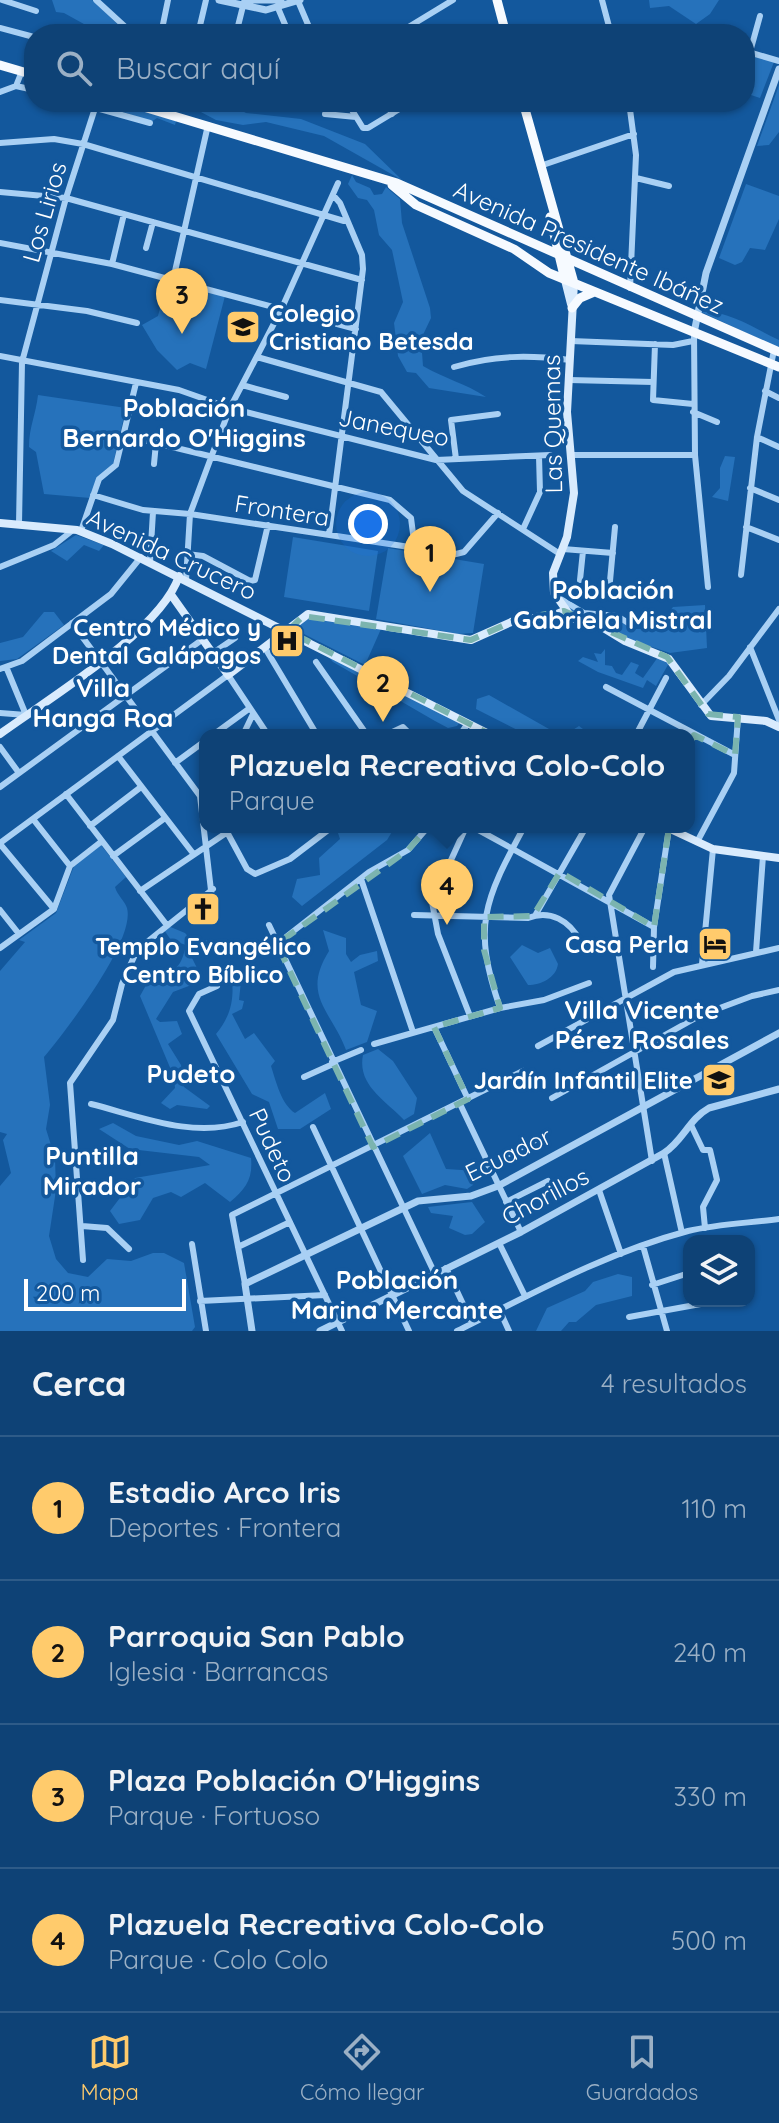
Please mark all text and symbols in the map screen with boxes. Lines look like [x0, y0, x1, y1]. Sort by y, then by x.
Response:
search box [24, 24, 755, 112]
icon: search [52, 46, 96, 90]
text: Buscar aquí [116, 49, 280, 87]
street label: Los Lirios [15, 158, 73, 266]
street label: Avenida Presidente Ibáñez [449, 174, 729, 320]
pin: 3 [156, 268, 208, 334]
place label: Colegio Cristiano Betesda [269, 298, 474, 356]
school or university icon: Colegio Cristiano Betesda [224, 308, 262, 346]
street label: Las Quemas [536, 354, 568, 494]
district label: Población Bernardo O'Higgins [62, 391, 306, 454]
street label: Janequeo [336, 402, 452, 452]
street label: Frontera [232, 488, 332, 532]
street label: Avenida Crucero [83, 502, 261, 606]
your location [348, 504, 388, 544]
pin: 1 [404, 526, 456, 592]
district label: Población Gabriela Mistral [513, 573, 713, 636]
place label: Centro Médico y Dental Galápagos [52, 612, 261, 670]
hospital icon: Centro Médico y Dental Galápagos [268, 622, 306, 660]
pin: 2 [357, 656, 409, 722]
district label: Villa Hanga Roa [33, 671, 173, 734]
popup [199, 729, 695, 833]
text: Plazuela Recreativa Colo-Colo [229, 746, 665, 784]
text: Parque [229, 784, 315, 817]
pin: 4 [421, 859, 473, 925]
church icon: Templo Evangélico Centro Bíblico [184, 890, 222, 928]
hotel icon: Casa Perla [696, 925, 734, 963]
place label: Casa Perla [565, 929, 689, 959]
place label: Templo Evangélico Centro Bíblico [95, 931, 311, 989]
district label: Villa Vicente Pérez Rosales [555, 993, 729, 1056]
district label: Pudeto [146, 1057, 236, 1090]
school or university icon: Jardín Infantil Elite [700, 1061, 738, 1099]
place label: Jardín Infantil Elite [474, 1065, 693, 1095]
street label: Pudeto [243, 1103, 303, 1187]
street label: Ecuador [460, 1120, 556, 1188]
district label: Puntilla Mirador [43, 1139, 141, 1202]
street label: Chorillos [496, 1161, 594, 1231]
map controls [683, 1235, 755, 1307]
button: layers [683, 1235, 755, 1307]
district label: Población Marina Mercante [291, 1263, 503, 1326]
scale bar [24, 1275, 186, 1311]
text: 200 m [36, 1279, 100, 1307]
text: Cerca [32, 1362, 126, 1405]
text: 4 resultados [601, 1367, 747, 1400]
text: Estadio Arco Iris [108, 1473, 341, 1511]
text: 1 [53, 1492, 63, 1525]
text: 110 m [681, 1492, 747, 1525]
text: Deportes · Frontera [108, 1511, 341, 1544]
text: Parroquia San Pablo [108, 1617, 405, 1655]
text: 2 [51, 1636, 65, 1669]
text: 240 m [673, 1636, 747, 1669]
text: Iglesia · Barrancas [108, 1655, 329, 1688]
text: Plaza Población O'Higgins [108, 1761, 480, 1799]
text: 3 [51, 1780, 65, 1813]
text: 330 m [673, 1780, 747, 1813]
text: Parque · Fortuoso [108, 1799, 320, 1832]
text: Plazuela Recreativa Colo-Colo [108, 1905, 544, 1943]
text: 4 [50, 1924, 66, 1957]
text: 500 m [671, 1924, 747, 1957]
text: Parque · Colo Colo [108, 1943, 328, 1976]
tab: Mapa [81, 2030, 139, 2106]
tab: Cómo llegar [300, 2030, 425, 2106]
tab: Guardados [586, 2030, 698, 2106]

